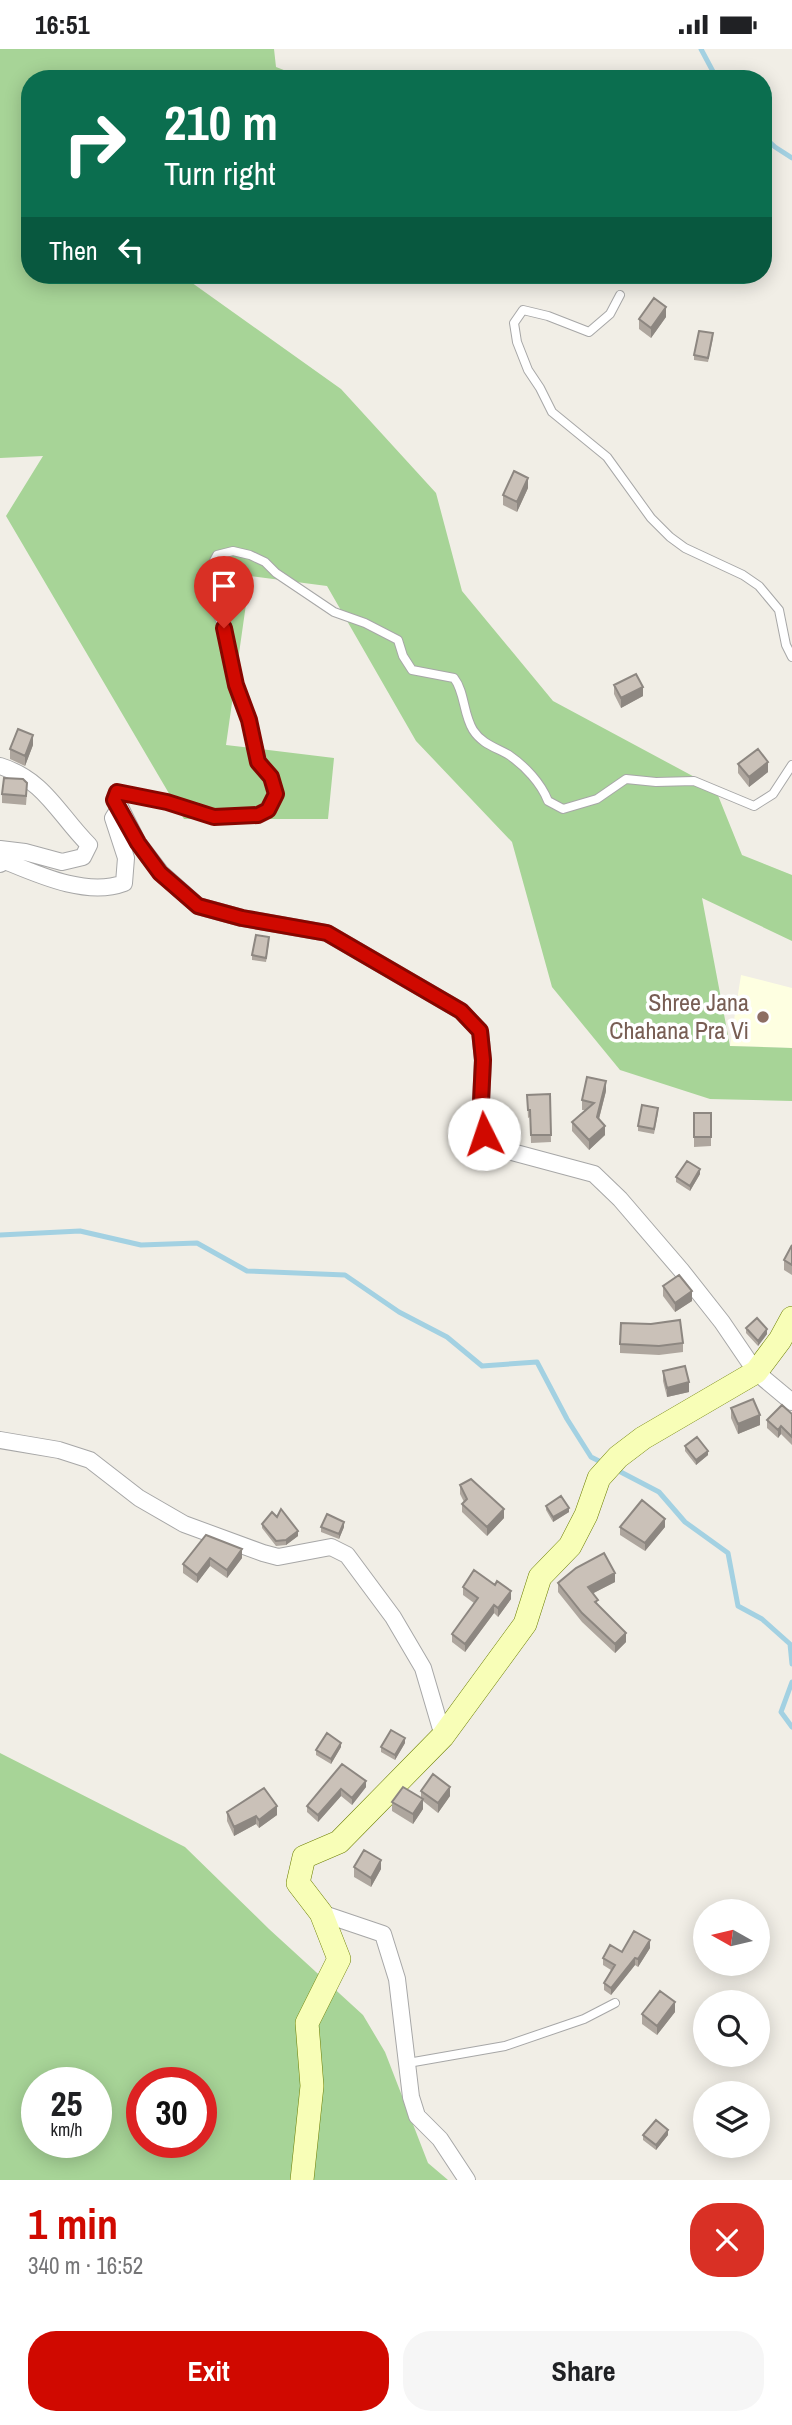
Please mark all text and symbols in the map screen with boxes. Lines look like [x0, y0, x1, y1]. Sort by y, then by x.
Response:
text: 16:51 [35, 7, 90, 42]
text: 210 m [164, 89, 278, 155]
icon: right [49, 98, 140, 189]
text: Turn right [164, 152, 276, 195]
icon: left [112, 231, 150, 269]
text: Then [49, 233, 98, 268]
pin [194, 556, 254, 628]
icon: arrive [205, 567, 243, 605]
place label: Shree Jana Chahana Pra Vi [609, 986, 749, 1046]
marker: Shree Jana Chahana Pra Vi [755, 1009, 771, 1025]
position arrow [447, 1097, 521, 1171]
north arrow [693, 1899, 770, 1976]
map controls [693, 1899, 770, 2158]
button: search [693, 1990, 770, 2067]
speed limit sign: 30 [126, 2067, 217, 2158]
text: 25 [51, 2080, 82, 2127]
button: layers [693, 2081, 770, 2158]
text: km/h [51, 2117, 83, 2142]
text: 1 min [28, 2196, 118, 2252]
button: close [690, 2203, 764, 2277]
text: 340 m · 16:52 [28, 2250, 143, 2281]
button: Exit [28, 2331, 389, 2411]
button: Share [403, 2331, 764, 2411]

